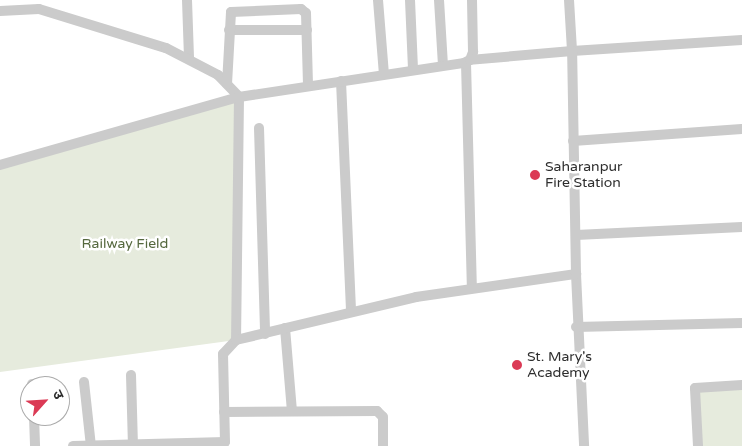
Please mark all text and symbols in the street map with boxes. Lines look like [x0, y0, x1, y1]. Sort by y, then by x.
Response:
place label: Saharanpur Fire Station [545, 159, 622, 192]
marker: Saharanpur Fire Station [529, 169, 541, 181]
park label: Railway Field [82, 236, 168, 252]
place label: St. Mary's Academy [527, 349, 592, 382]
marker: St. Mary's Academy [511, 359, 523, 371]
north arrow [20, 376, 70, 426]
text: उ [49, 387, 67, 402]

